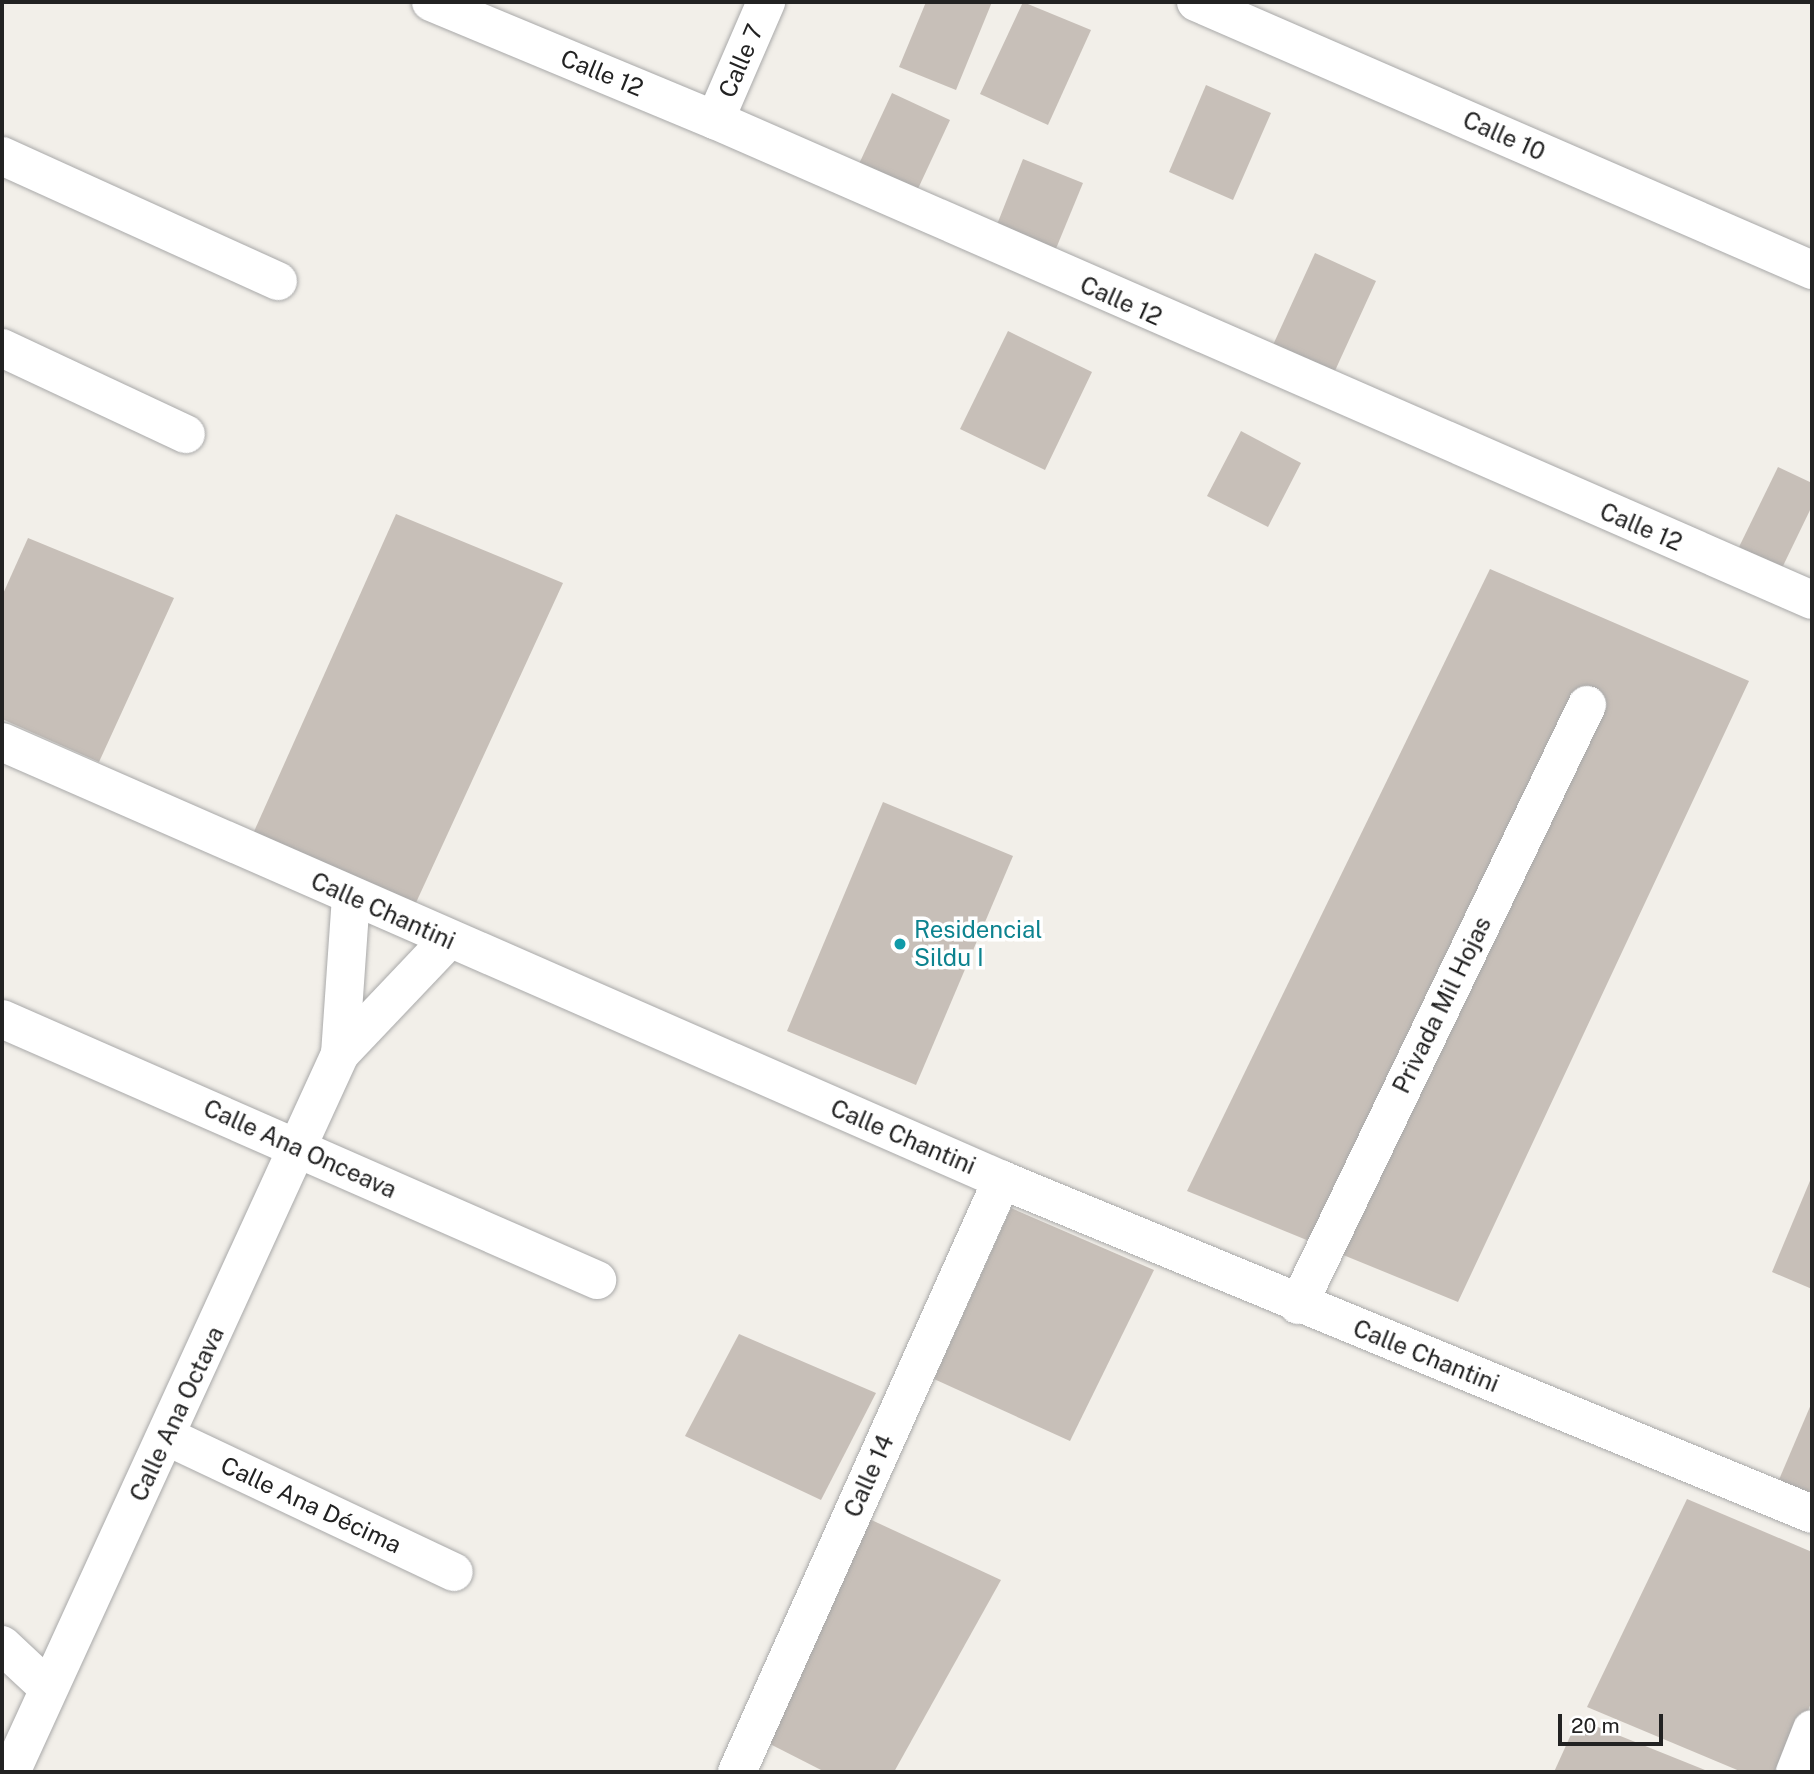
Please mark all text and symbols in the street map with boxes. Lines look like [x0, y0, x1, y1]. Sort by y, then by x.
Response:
street label: Calle 7 [713, 20, 769, 102]
street label: Calle 12 [556, 43, 648, 103]
street label: Calle 10 [1458, 105, 1550, 167]
street label: Calle 12 [1076, 270, 1166, 332]
street label: Calle 12 [1595, 497, 1687, 557]
street label: Calle Chantini [306, 866, 460, 956]
street label: Privada Mil Hojas [1387, 912, 1497, 1098]
place label: Residencial Sildu I [914, 916, 1043, 972]
marker: Residencial Sildu I [892, 936, 908, 952]
street label: Calle Ana Onceava [199, 1093, 401, 1205]
street label: Calle Chantini [826, 1094, 980, 1180]
street label: Calle Chantini [1349, 1314, 1503, 1398]
street label: Calle Ana Octava [124, 1322, 230, 1506]
street label: Calle 14 [838, 1430, 900, 1522]
street label: Calle Ana Décima [216, 1451, 406, 1559]
scale bar [1562, 1700, 1667, 1744]
text: 20 m [1571, 1713, 1620, 1738]

